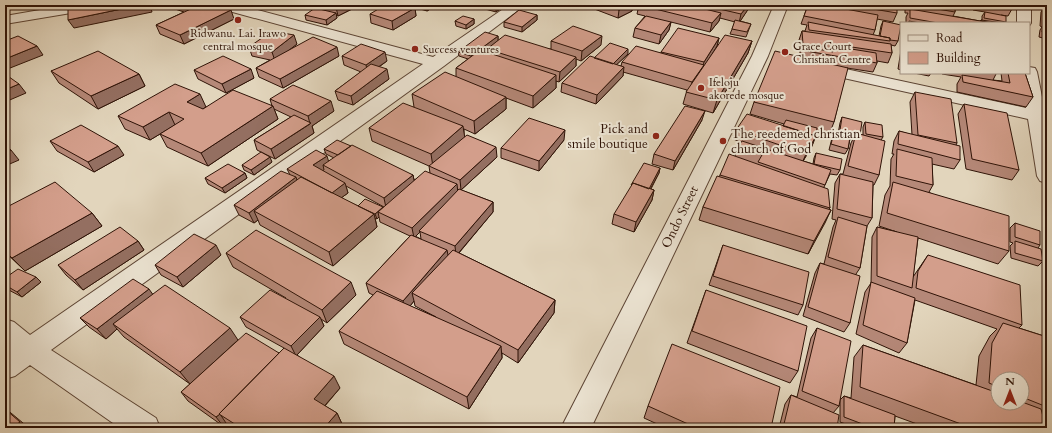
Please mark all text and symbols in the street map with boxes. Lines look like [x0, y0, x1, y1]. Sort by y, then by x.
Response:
marker: Ridwanu. Lai. Irawo central mosque [233, 15, 243, 25]
legend [900, 22, 1030, 74]
place label: Ridwanu. Lai. Irawo central mosque [190, 26, 286, 54]
text: Road [936, 30, 963, 46]
place label: Grace Court Christian Centre [793, 39, 871, 67]
place label: Success ventures [423, 42, 499, 57]
marker: Success ventures [410, 44, 420, 54]
marker: Grace Court Christian Centre [780, 47, 790, 57]
text: Building [936, 50, 981, 66]
place label: Ifeloju akorede mosque [709, 75, 784, 103]
marker: Ifeloju akorede mosque [696, 83, 706, 93]
place label: Pick and smile boutique [567, 120, 648, 153]
place label: The reedemed christian church of God [731, 125, 861, 158]
marker: Pick and smile boutique [651, 131, 661, 141]
marker: The reedemed christian church of God [718, 136, 728, 146]
street label: Ondo Street [657, 183, 703, 251]
north arrow [990, 371, 1030, 411]
text: N [1005, 374, 1015, 389]

